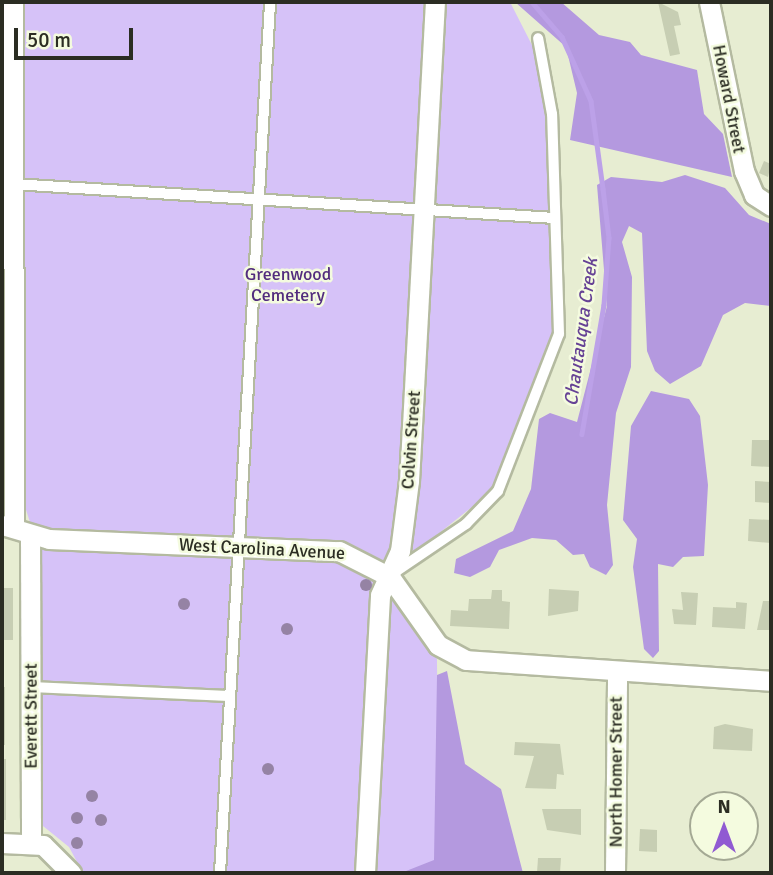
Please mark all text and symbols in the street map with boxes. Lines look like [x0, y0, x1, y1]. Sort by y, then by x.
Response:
scale bar [18, 14, 136, 58]
text: 50 m [27, 27, 71, 53]
street label: Howard Street [708, 43, 750, 155]
water label: Chautauqua Creek [560, 256, 604, 408]
park label: Greenwood Cemetery [245, 264, 331, 306]
street label: Colvin Street [397, 390, 425, 490]
street label: West Carolina Avenue [178, 534, 346, 564]
street label: Everett Street [20, 663, 42, 769]
street label: North Homer Street [605, 697, 627, 847]
north arrow [689, 791, 759, 861]
text: N [717, 795, 731, 819]

